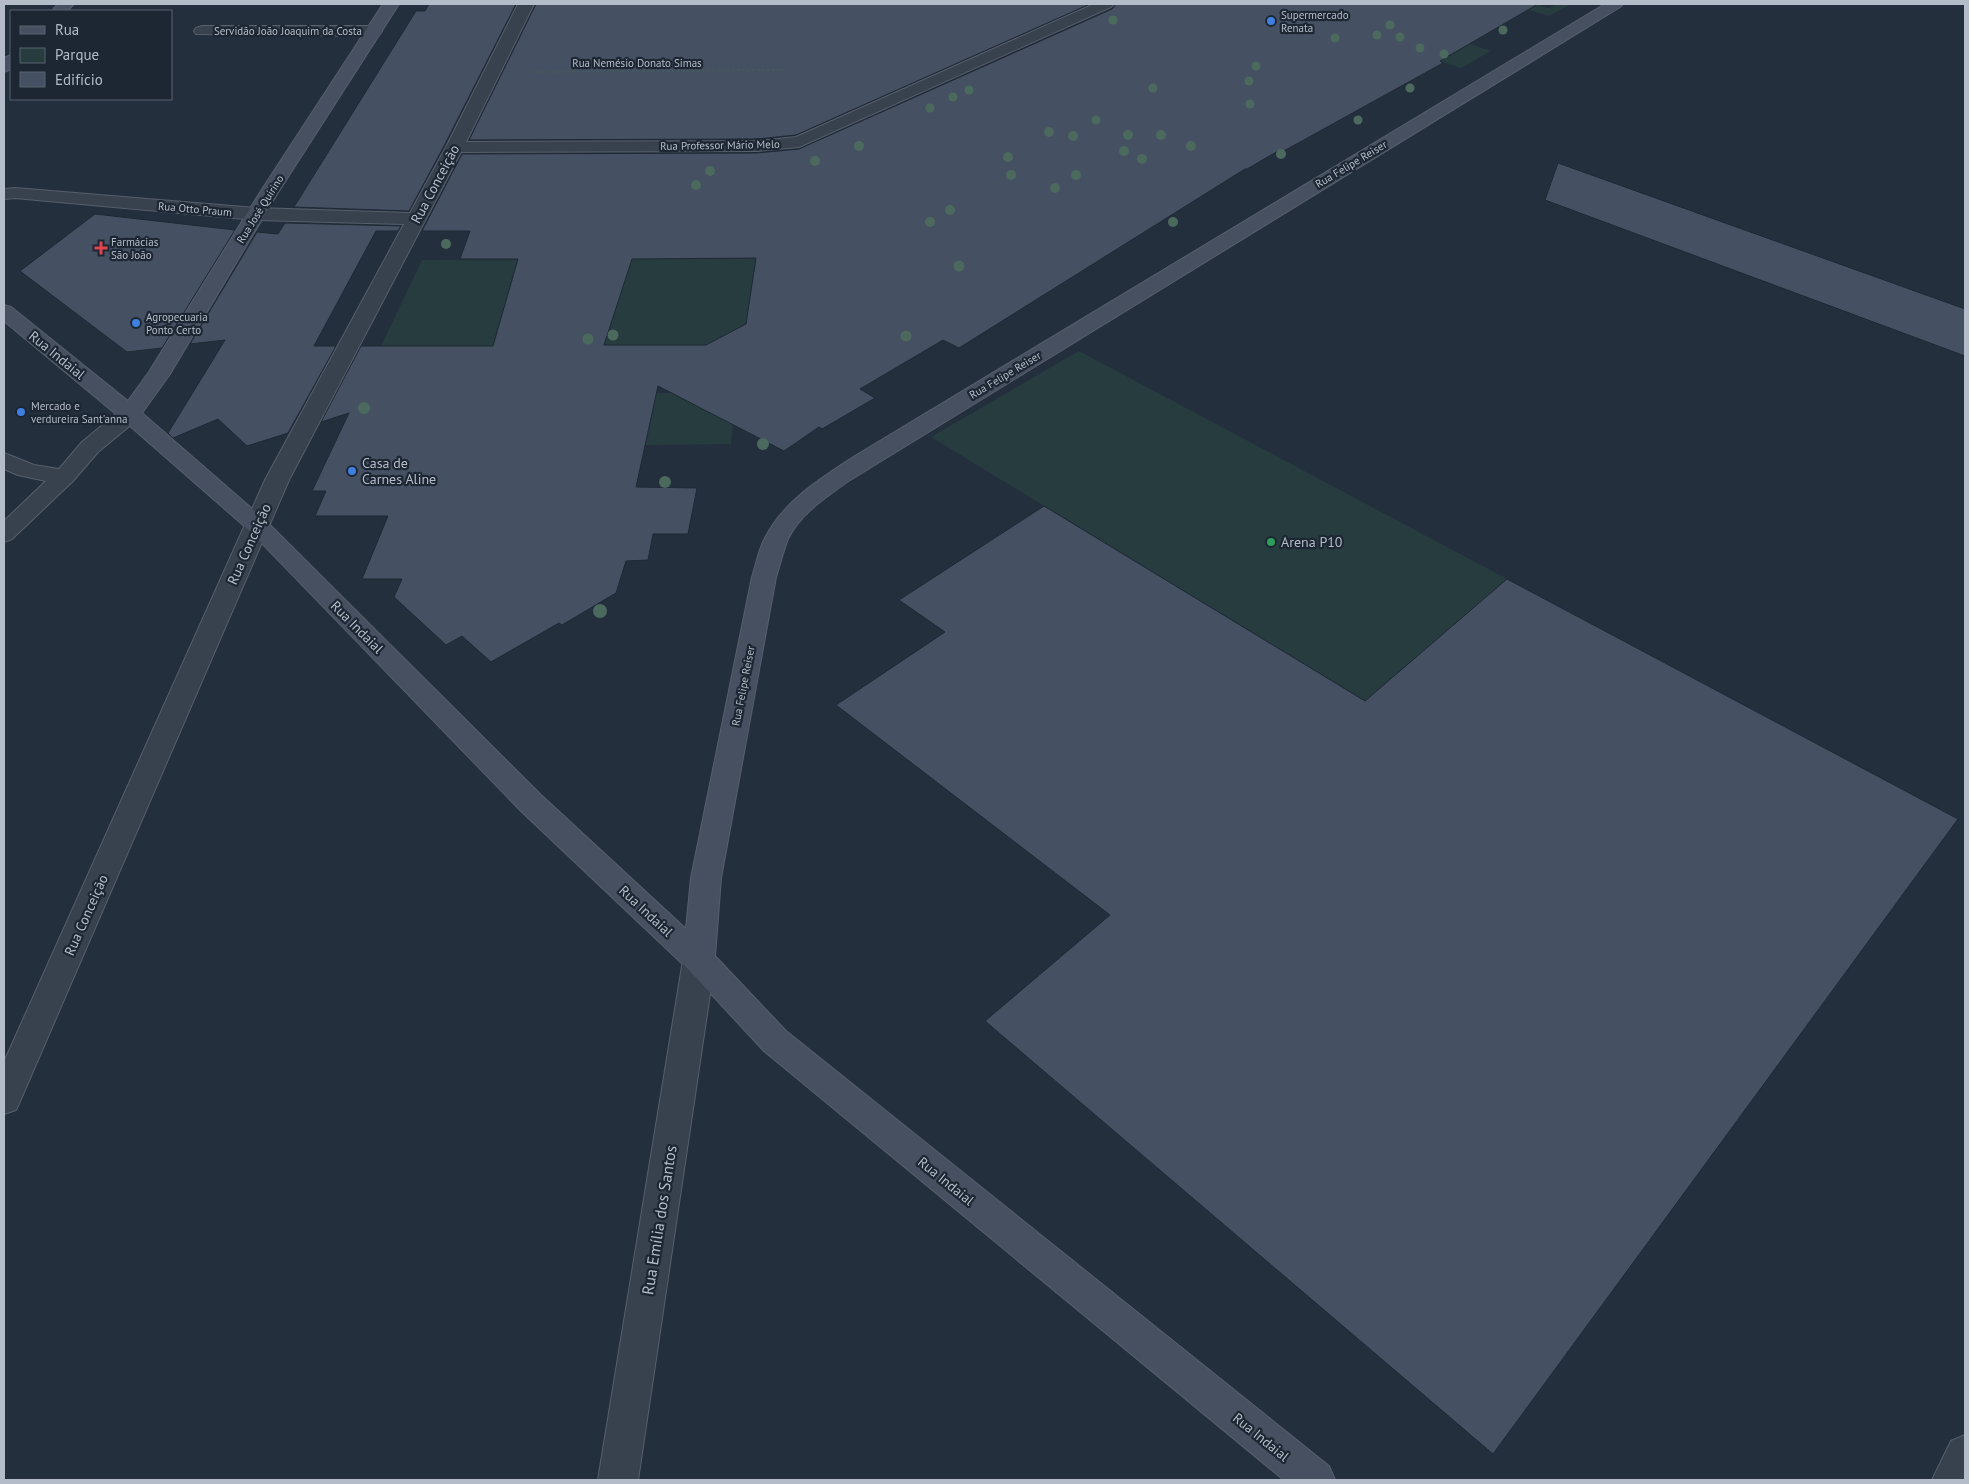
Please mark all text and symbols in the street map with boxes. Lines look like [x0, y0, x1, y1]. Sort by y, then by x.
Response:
place label: Supermercado Renata [1281, 8, 1349, 35]
legend [10, 10, 172, 100]
marker: Supermercado Renata [1265, 15, 1277, 27]
text: Rua [55, 20, 79, 39]
street label: Servidão João Joaquim da Costa [214, 24, 362, 38]
text: Parque [55, 45, 99, 64]
street label: Rua Nemésio Donato Simas [572, 56, 702, 70]
text: Edifício [55, 70, 103, 89]
street label: Rua Professor Mário Melo [660, 137, 780, 153]
street label: Rua Felipe Reiser [1313, 137, 1390, 191]
street label: Rua Conceição [407, 141, 463, 227]
street label: Rua José Quirino [233, 172, 287, 246]
street label: Rua Otto Praum [157, 199, 233, 219]
place label: Farmácias São João [111, 235, 159, 262]
marker: Farmácias São João [95, 242, 107, 254]
place label: Agropecuaria Ponto Certo [146, 310, 208, 337]
marker: Agropecuaria Ponto Certo [130, 317, 142, 329]
street label: Rua Indaial [25, 327, 89, 383]
street label: Rua Felipe Reiser [967, 348, 1044, 402]
place label: Mercado e verdureira Sant'anna [31, 399, 127, 426]
marker: Mercado e verdureira Sant'anna [15, 406, 27, 418]
place label: Casa de Carnes Aline [362, 454, 436, 488]
marker: Casa de Carnes Aline [346, 465, 358, 477]
street label: Rua Conceição [223, 501, 275, 587]
place label: Arena P10 [1281, 533, 1343, 551]
marker: Arena P10 [1265, 536, 1277, 548]
street label: Rua Indaial [327, 597, 387, 657]
street label: Rua Felipe Reiser [728, 645, 758, 727]
street label: Rua Conceição [60, 872, 112, 958]
street label: Rua Indaial [615, 881, 677, 941]
street label: Rua Emília dos Santos [637, 1144, 681, 1296]
street label: Rua Indaial [914, 1153, 978, 1209]
street label: Rua Indaial [1229, 1409, 1293, 1465]

